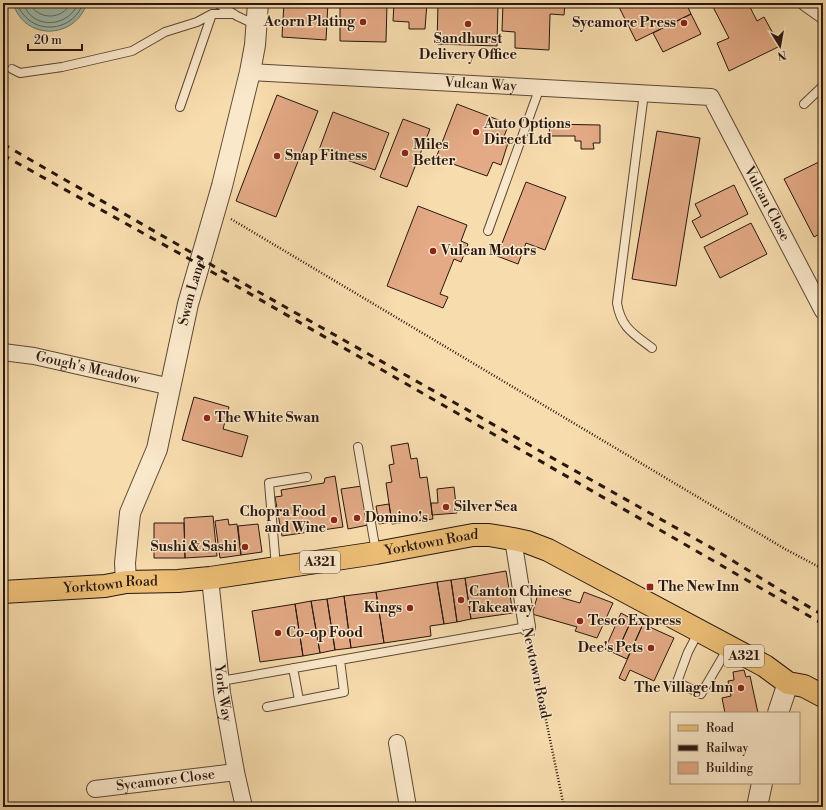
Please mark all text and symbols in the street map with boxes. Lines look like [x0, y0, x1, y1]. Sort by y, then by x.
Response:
place label: Acorn Plating [263, 13, 356, 31]
place label: Sycamore Press [572, 14, 676, 32]
marker: Acorn Plating [358, 17, 368, 27]
marker: Sycamore Press [679, 18, 689, 28]
marker: Sandhurst Delivery Office [463, 19, 473, 29]
scale bar [28, 26, 82, 52]
north arrow [760, 26, 800, 66]
place label: Sandhurst Delivery Office [419, 30, 518, 64]
text: 20 m [34, 33, 62, 48]
text: N [776, 47, 787, 63]
street label: Vulcan Way [443, 74, 518, 95]
place label: Auto Options Direct Ltd [483, 115, 571, 149]
marker: Auto Options Direct Ltd [471, 127, 481, 137]
place label: Miles Better [413, 136, 456, 170]
place label: Snap Fitness [285, 147, 367, 165]
marker: Miles Better [400, 148, 410, 158]
marker: Snap Fitness [272, 151, 282, 161]
street label: Vulcan Close [739, 162, 794, 244]
place label: Vulcan Motors [440, 242, 536, 260]
marker: Vulcan Motors [428, 246, 438, 256]
street label: Swan Lane [175, 257, 209, 327]
street label: Gough's Meadow [34, 348, 141, 389]
place label: The White Swan [215, 409, 320, 427]
marker: The White Swan [202, 413, 212, 423]
place label: Silver Sea [454, 498, 518, 516]
marker: Silver Sea [441, 502, 451, 512]
place label: Chopra Food and Wine [239, 503, 326, 537]
place label: Domino's [365, 509, 428, 527]
marker: Domino's [352, 513, 362, 523]
marker: Chopra Food and Wine [329, 515, 339, 525]
street label: Yorktown Road [382, 526, 478, 560]
place label: Sushi & Sashi [150, 538, 238, 556]
marker: Sushi & Sashi [240, 542, 250, 552]
road number: A321 [300, 551, 340, 573]
street label: Yorktown Road [62, 572, 158, 597]
place label: The New Inn [658, 578, 740, 596]
marker: The New Inn [645, 582, 655, 592]
place label: Canton Chinese Takeaway [469, 583, 572, 617]
marker: Canton Chinese Takeaway [456, 595, 466, 605]
place label: Kings [364, 599, 402, 617]
marker: Kings [405, 603, 415, 613]
place label: Tesco Express [588, 612, 681, 630]
marker: Tesco Express [575, 616, 585, 626]
place label: Co-op Food [286, 624, 363, 642]
street label: Newtown Road [518, 626, 554, 720]
marker: Co-op Food [273, 628, 283, 638]
place label: Dee's Pets [578, 639, 643, 657]
marker: Dee's Pets [646, 643, 656, 653]
road number: A321 [724, 645, 764, 667]
street label: York Way [210, 663, 236, 724]
place label: The Village Inn [634, 679, 733, 697]
marker: The Village Inn [736, 683, 746, 693]
legend [670, 712, 800, 784]
text: Road [706, 721, 734, 736]
text: Railway [706, 741, 748, 756]
text: Building [705, 761, 754, 776]
street label: Sycamore Close [115, 766, 216, 795]

